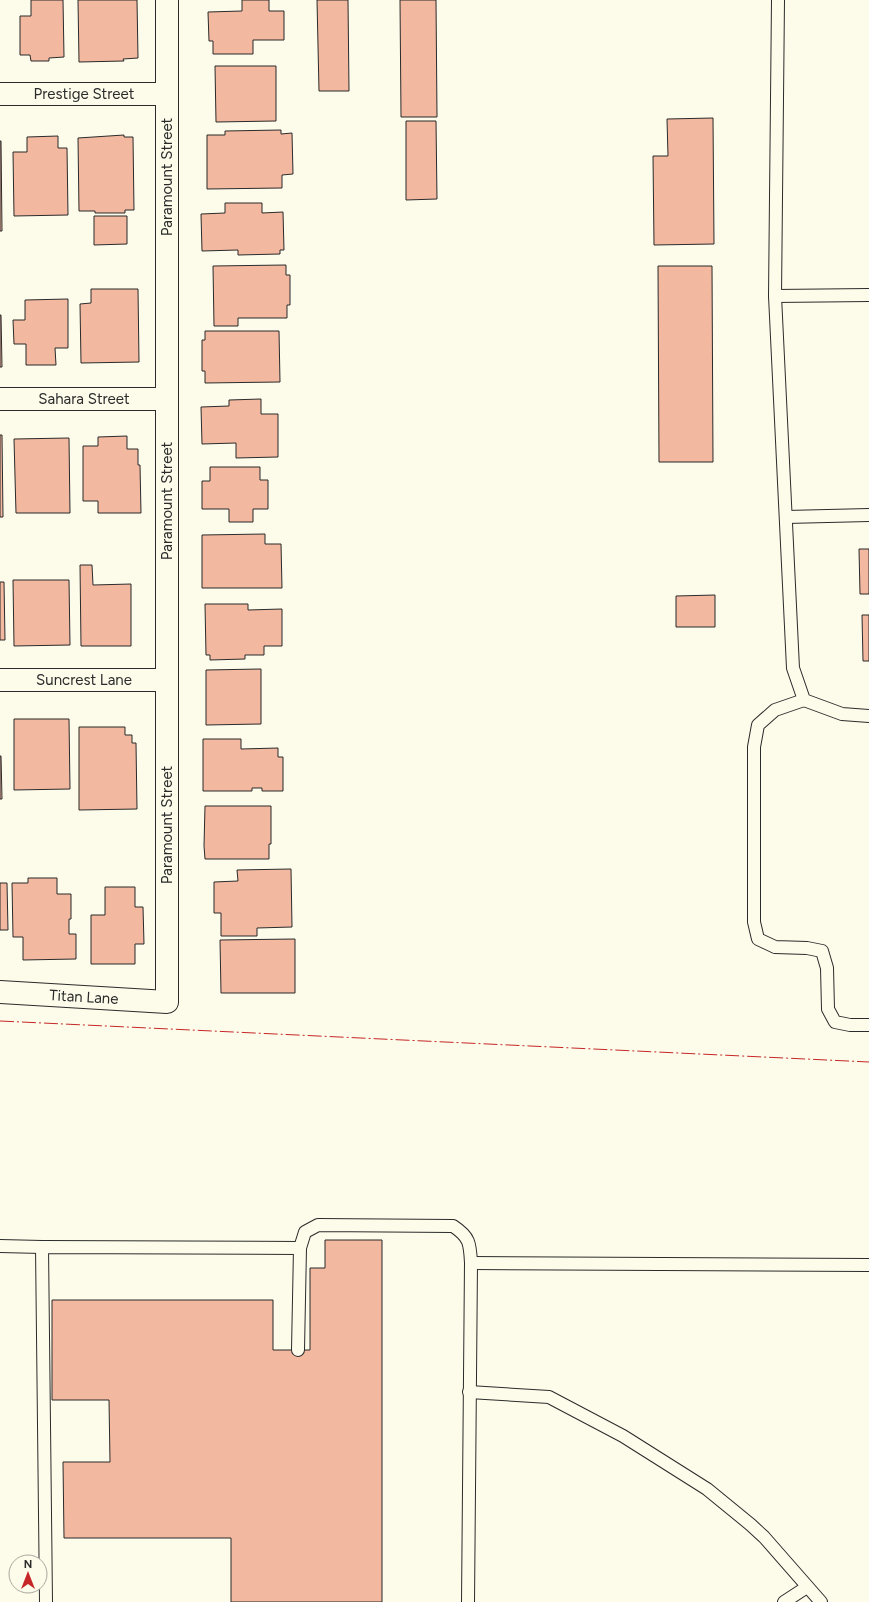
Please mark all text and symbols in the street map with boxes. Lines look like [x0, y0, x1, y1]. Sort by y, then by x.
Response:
street label: Prestige Street [34, 85, 135, 103]
street label: Paramount Street [158, 117, 176, 236]
street label: Sahara Street [38, 390, 130, 408]
street label: Paramount Street [158, 441, 176, 560]
street label: Suncrest Lane [36, 671, 132, 689]
street label: Paramount Street [158, 765, 176, 884]
street label: Titan Lane [49, 986, 119, 1008]
north arrow [8, 1554, 48, 1594]
text: N [24, 1558, 32, 1571]

